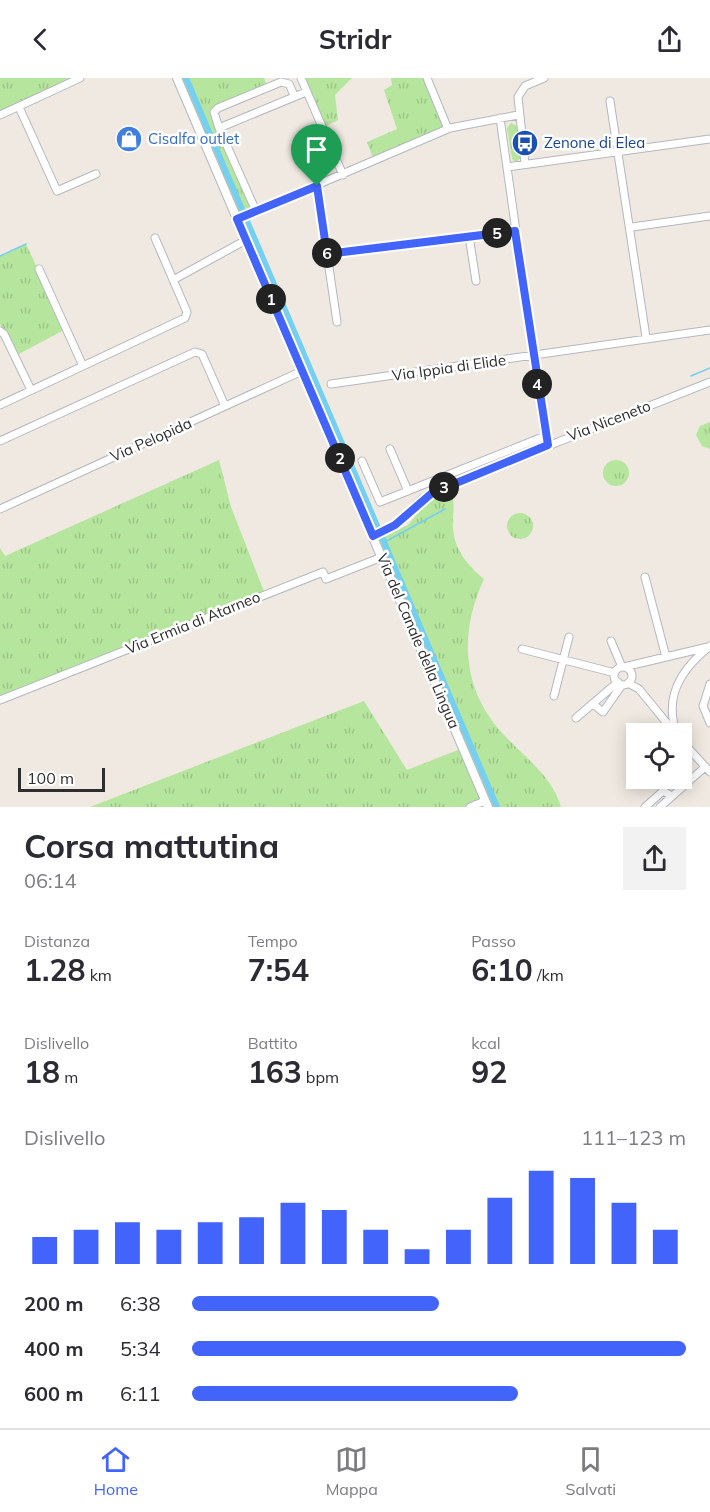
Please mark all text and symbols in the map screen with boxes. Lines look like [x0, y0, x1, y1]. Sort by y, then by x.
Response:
text: Stridr [319, 22, 391, 56]
icon: back [24, 23, 57, 56]
icon: share [653, 23, 686, 56]
shop icon: Cisalfa outlet [114, 124, 144, 154]
pin [291, 124, 342, 186]
bus stop icon: Zenone di Elea [510, 128, 540, 158]
place label: Cisalfa outlet [148, 129, 239, 148]
icon: arrive [300, 133, 333, 166]
place label: Zenone di Elea [544, 133, 645, 152]
pin: 5 [482, 218, 512, 248]
text: 5 [492, 223, 502, 243]
pin: 6 [312, 238, 342, 268]
text: 6 [322, 243, 332, 263]
pin: 1 [256, 284, 286, 314]
text: 1 [266, 289, 276, 309]
street label: Via Ippia di Elide [391, 350, 507, 385]
pin: 4 [522, 369, 552, 399]
text: 4 [532, 374, 542, 394]
street label: Via Niceneto [564, 396, 653, 445]
street label: Via Pelopida [107, 413, 195, 466]
pin: 2 [325, 443, 355, 473]
text: 2 [335, 448, 345, 468]
pin: 3 [429, 472, 459, 502]
text: 3 [439, 477, 449, 497]
street label: Via del Canale della Lingua [373, 550, 464, 731]
street label: Via Ermia di Atarneo [123, 587, 263, 658]
map controls [626, 723, 692, 789]
button: locate [626, 723, 692, 789]
scale bar [18, 765, 105, 792]
text: 100 m [27, 768, 74, 788]
text: Corsa mattutina [24, 825, 279, 866]
button: share [623, 827, 686, 890]
text: 06:14 [24, 868, 77, 893]
text: Distanza [24, 931, 90, 951]
text: Tempo [248, 931, 298, 951]
text: Passo [471, 931, 516, 951]
text: 1.28 [24, 951, 85, 989]
text: 7:54 [248, 951, 309, 989]
text: 6:10 [471, 951, 533, 989]
text: km [85, 965, 112, 985]
text: /km [533, 965, 564, 985]
text: Dislivello [24, 1033, 89, 1053]
text: Battito [248, 1033, 298, 1053]
text: kcal [471, 1033, 501, 1053]
text: 18 [24, 1053, 60, 1091]
text: 163 [248, 1053, 302, 1091]
text: 92 [471, 1053, 507, 1091]
text: m [60, 1067, 78, 1087]
text: bpm [302, 1067, 339, 1087]
text: Dislivello [24, 1125, 105, 1150]
text: 111–123 m [581, 1125, 686, 1150]
text: 200 m [24, 1291, 83, 1316]
text: 6:38 [120, 1291, 161, 1316]
text: 400 m [24, 1336, 83, 1361]
text: 5:34 [120, 1336, 161, 1361]
text: 600 m [24, 1381, 83, 1406]
text: 6:11 [120, 1381, 161, 1406]
tab: Home [94, 1443, 138, 1499]
tab: Mappa [326, 1443, 378, 1499]
tab: Salvati [565, 1443, 616, 1499]

